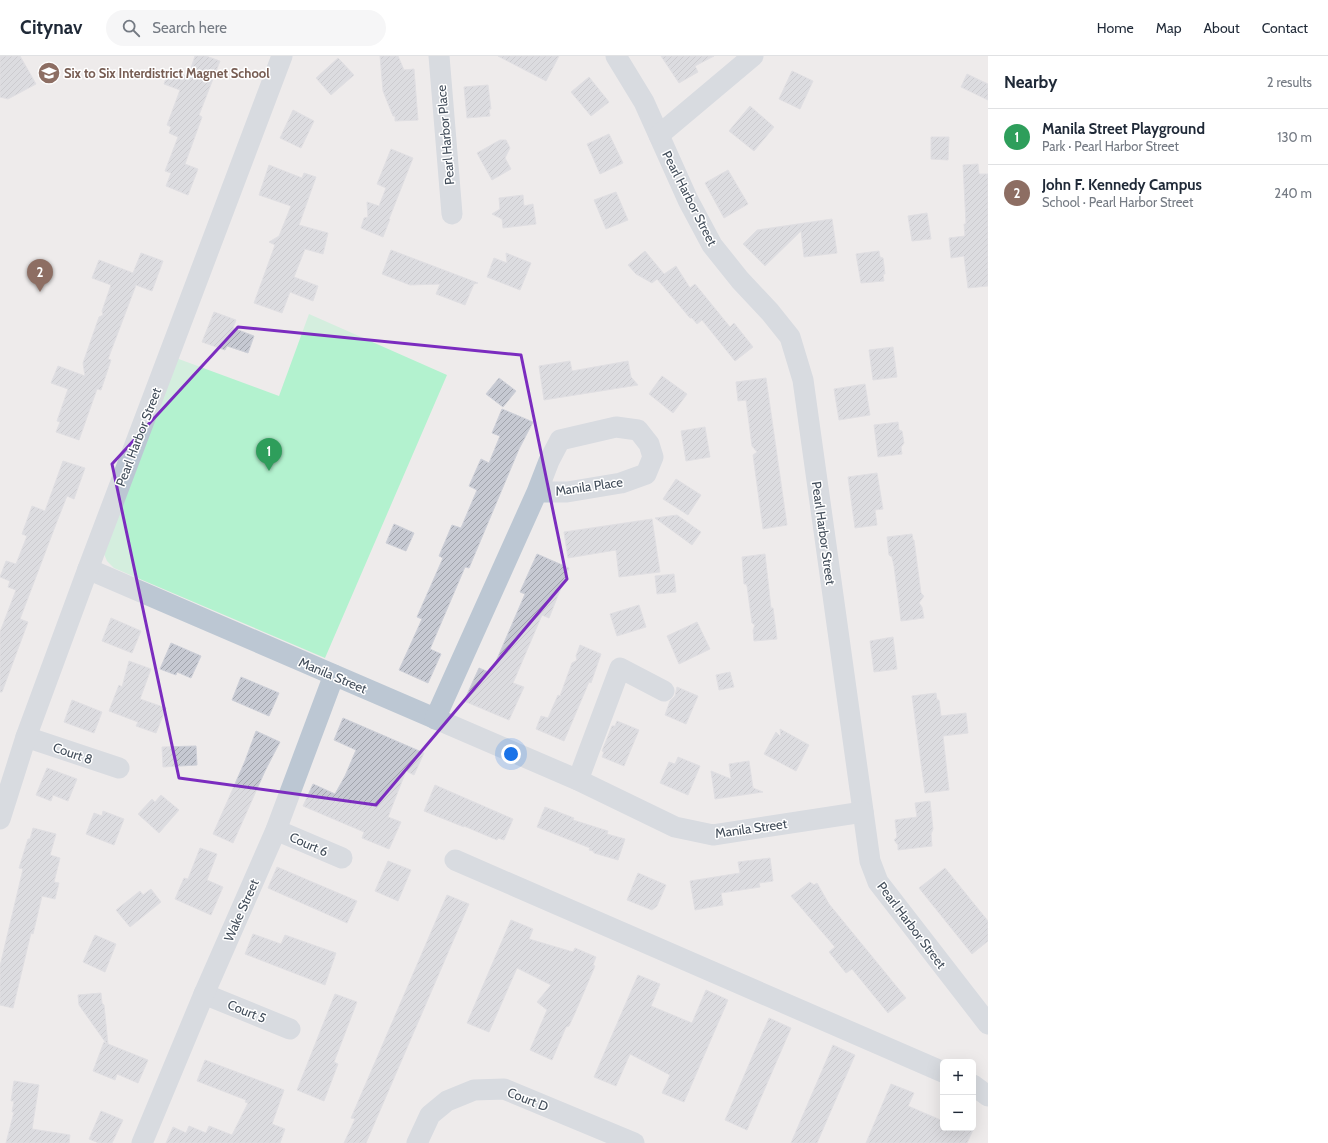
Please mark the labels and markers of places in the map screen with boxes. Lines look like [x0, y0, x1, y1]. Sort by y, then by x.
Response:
school or university icon: Six to Six Interdistrict Magnet School [36, 60, 62, 86]
place label: Six to Six Interdistrict Magnet School [64, 65, 270, 81]
pin: 2 [27, 259, 53, 292]
pin: 1 [256, 438, 282, 471]

